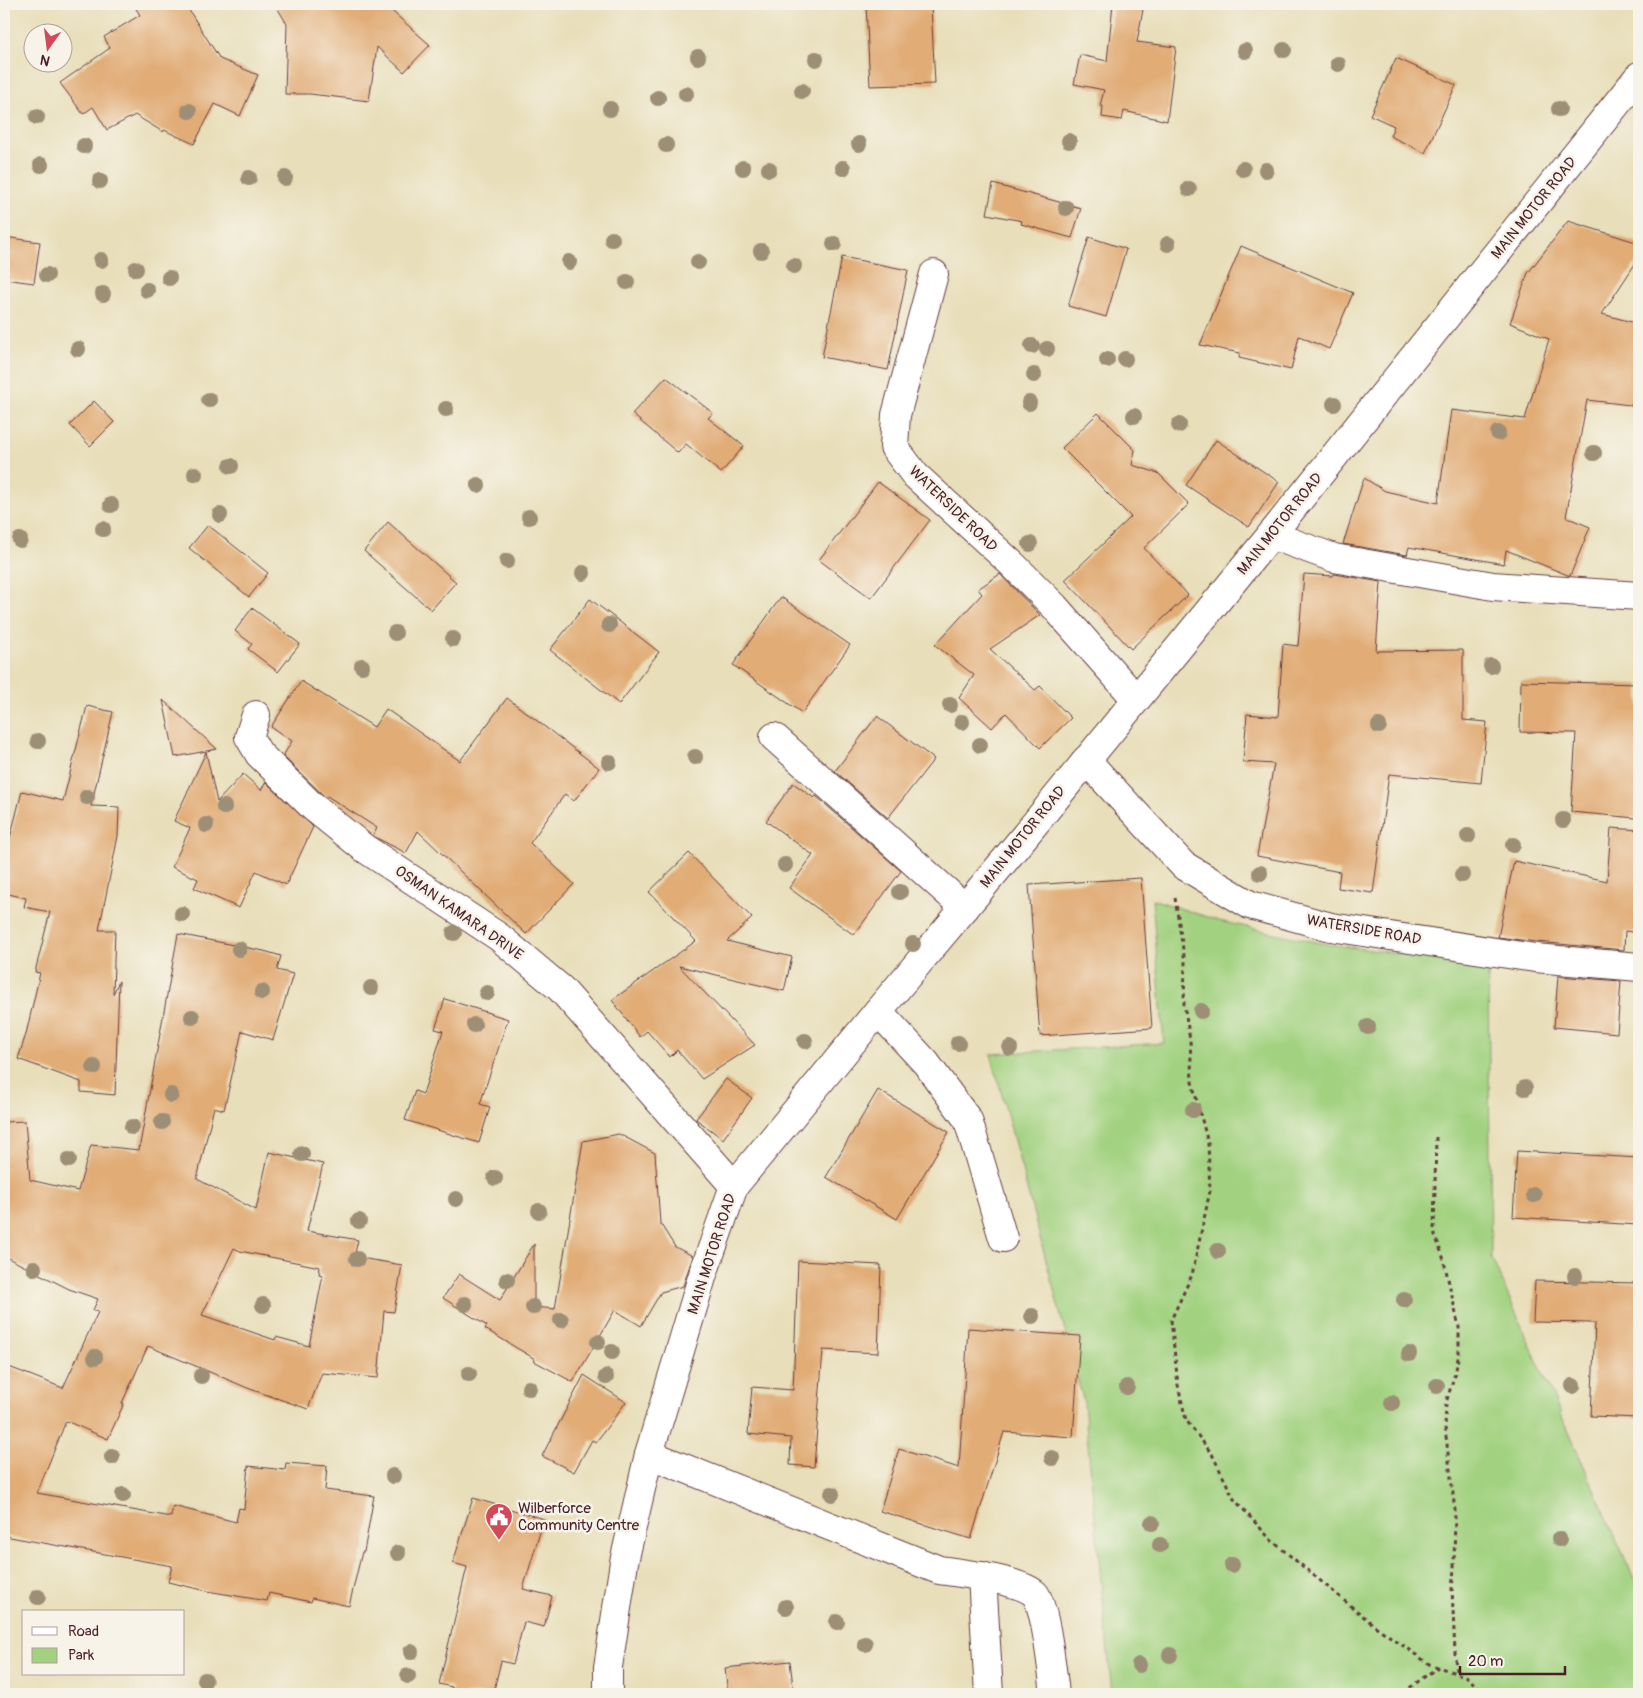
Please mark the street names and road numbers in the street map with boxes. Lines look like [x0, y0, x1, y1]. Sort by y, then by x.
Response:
street label: MAIN MOTOR ROAD [1487, 153, 1581, 263]
street label: WATERSIDE ROAD [905, 462, 1001, 556]
street label: MAIN MOTOR ROAD [1233, 469, 1327, 579]
street label: MAIN MOTOR ROAD [976, 782, 1070, 892]
street label: OSMAN KAMARA DRIVE [391, 862, 527, 965]
street label: WATERSIDE ROAD [1305, 911, 1423, 949]
street label: MAIN MOTOR ROAD [684, 1191, 740, 1317]

